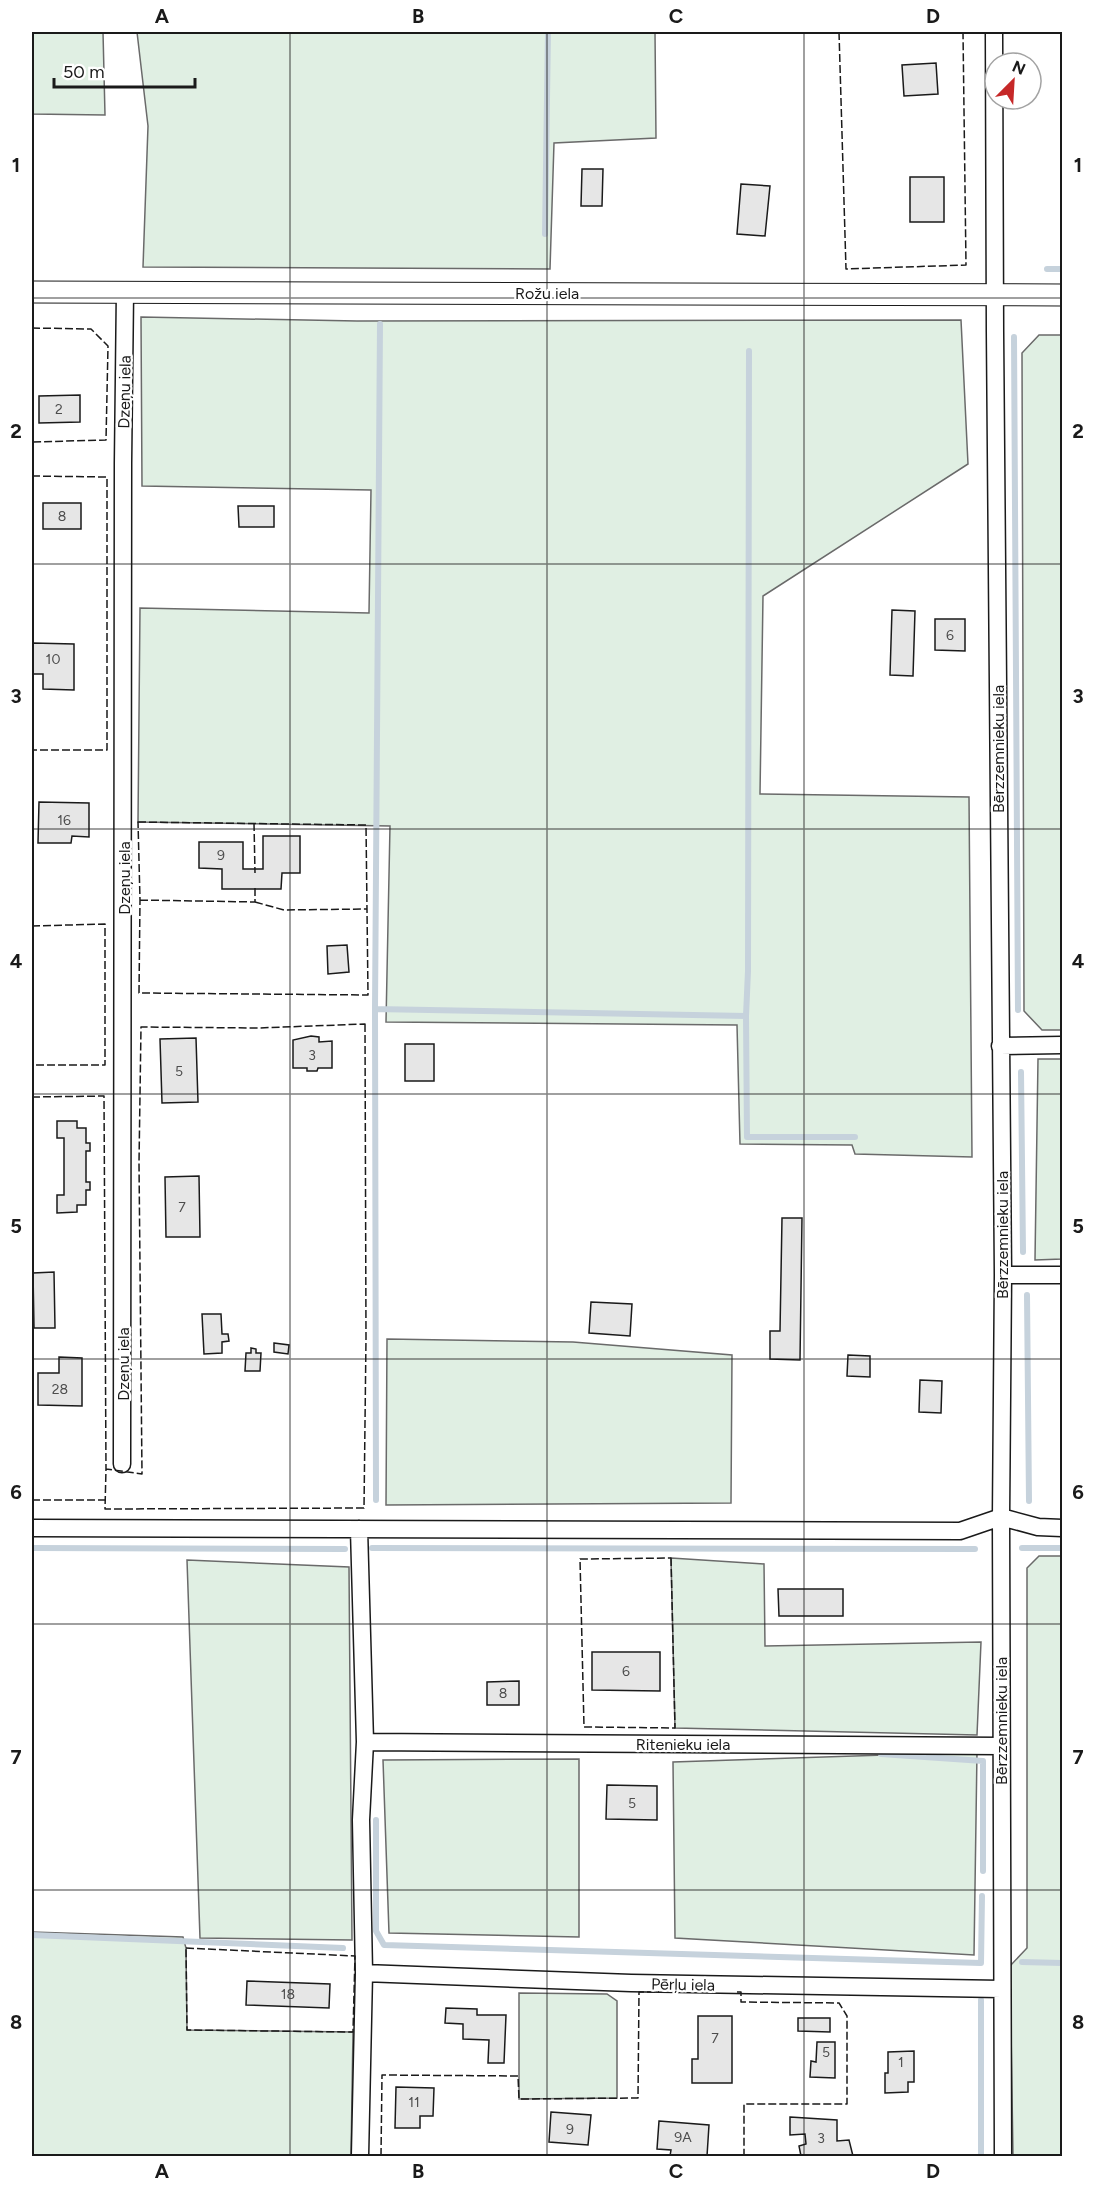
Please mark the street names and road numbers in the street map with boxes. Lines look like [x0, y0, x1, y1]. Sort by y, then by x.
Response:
street label: Rožu iela [515, 284, 579, 303]
street label: Dzeņu iela [114, 355, 135, 429]
street label: Bērzzemnieku iela [989, 685, 1008, 813]
street label: Dzeņu iela [115, 841, 134, 915]
street label: Bērzzemnieku iela [993, 1171, 1012, 1299]
street label: Dzeņu iela [114, 1327, 133, 1401]
street label: Bērzzemnieku iela [992, 1657, 1011, 1785]
street label: Ritenieku iela [636, 1735, 730, 1754]
street label: Pērļu iela [651, 1974, 715, 1995]

